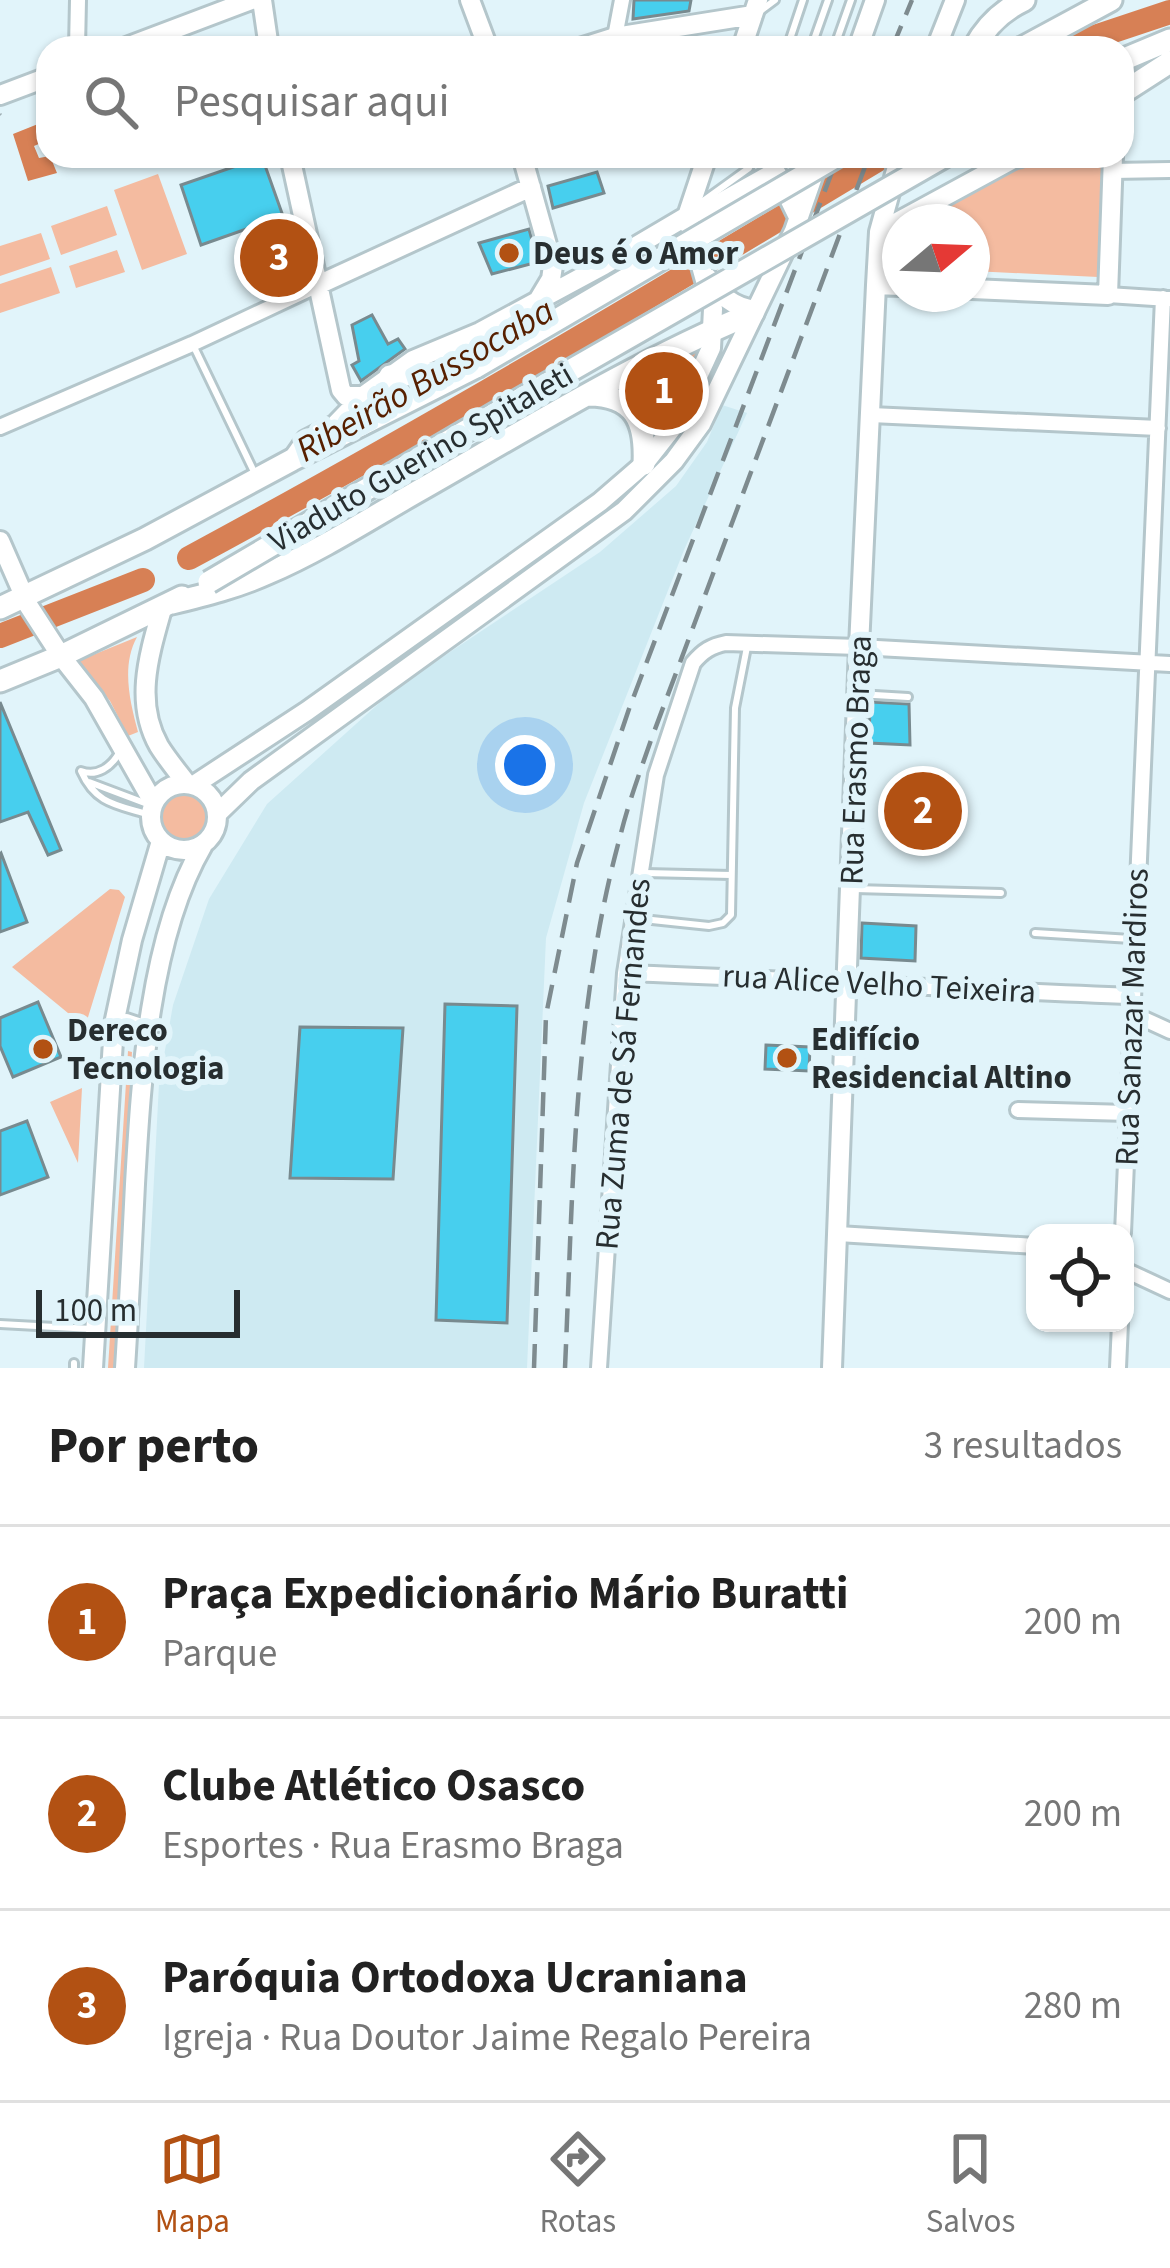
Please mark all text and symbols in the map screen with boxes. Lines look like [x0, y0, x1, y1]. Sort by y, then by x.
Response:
search box [36, 36, 1134, 168]
icon: search [78, 69, 144, 135]
text: Pesquisar aqui [174, 70, 449, 134]
north arrow [882, 204, 990, 312]
pin: 3 [240, 213, 318, 303]
place label: Deus é o Amor [533, 230, 739, 277]
marker: Deus é o Amor [496, 240, 522, 266]
water label: Ribeirão Bussocaba [286, 285, 564, 475]
pin: 1 [625, 346, 703, 436]
street label: Viaduto Guerino Spitaleti [260, 351, 582, 565]
street label: Rua Erasmo Braga [828, 634, 884, 886]
your location [495, 735, 555, 795]
pin: 2 [884, 766, 962, 856]
street label: Rua Sanazar Mardiros [1103, 867, 1161, 1167]
street label: Rua Zuma de Sá Fernandes [583, 876, 663, 1252]
street label: rua Alice Velho Teixeira [721, 952, 1037, 1016]
place label: Dereco Tecnologia [67, 1007, 224, 1092]
place label: Edifício Residencial Altino [811, 1016, 1072, 1101]
marker: Dereco Tecnologia [30, 1036, 56, 1062]
marker: Edifício Residencial Altino [774, 1045, 800, 1071]
map controls [1026, 1224, 1134, 1332]
button: locate [1026, 1224, 1134, 1332]
scale bar [36, 1284, 240, 1337]
text: 100 m [54, 1287, 137, 1334]
text: Por perto [48, 1410, 259, 1482]
text: 3 resultados [924, 1418, 1122, 1474]
text: Praça Expedicionário Mário Buratti [162, 1562, 848, 1626]
text: 1 [77, 1594, 97, 1650]
text: 200 m [1024, 1594, 1122, 1650]
text: Parque [162, 1626, 277, 1682]
text: Clube Atlético Osasco [162, 1754, 585, 1818]
text: 2 [77, 1786, 97, 1842]
text: 200 m [1024, 1786, 1122, 1842]
text: Esportes · Rua Erasmo Braga [162, 1818, 624, 1874]
text: Paróquia Ortodoxa Ucraniana [162, 1946, 748, 2010]
text: 3 [77, 1978, 97, 2034]
text: 280 m [1024, 1978, 1122, 2034]
text: Igreja · Rua Doutor Jaime Regalo Pereira [162, 2010, 812, 2066]
tab: Mapa [155, 2126, 230, 2245]
tab: Rotas [539, 2126, 616, 2245]
tab: Salvos [926, 2126, 1015, 2245]

